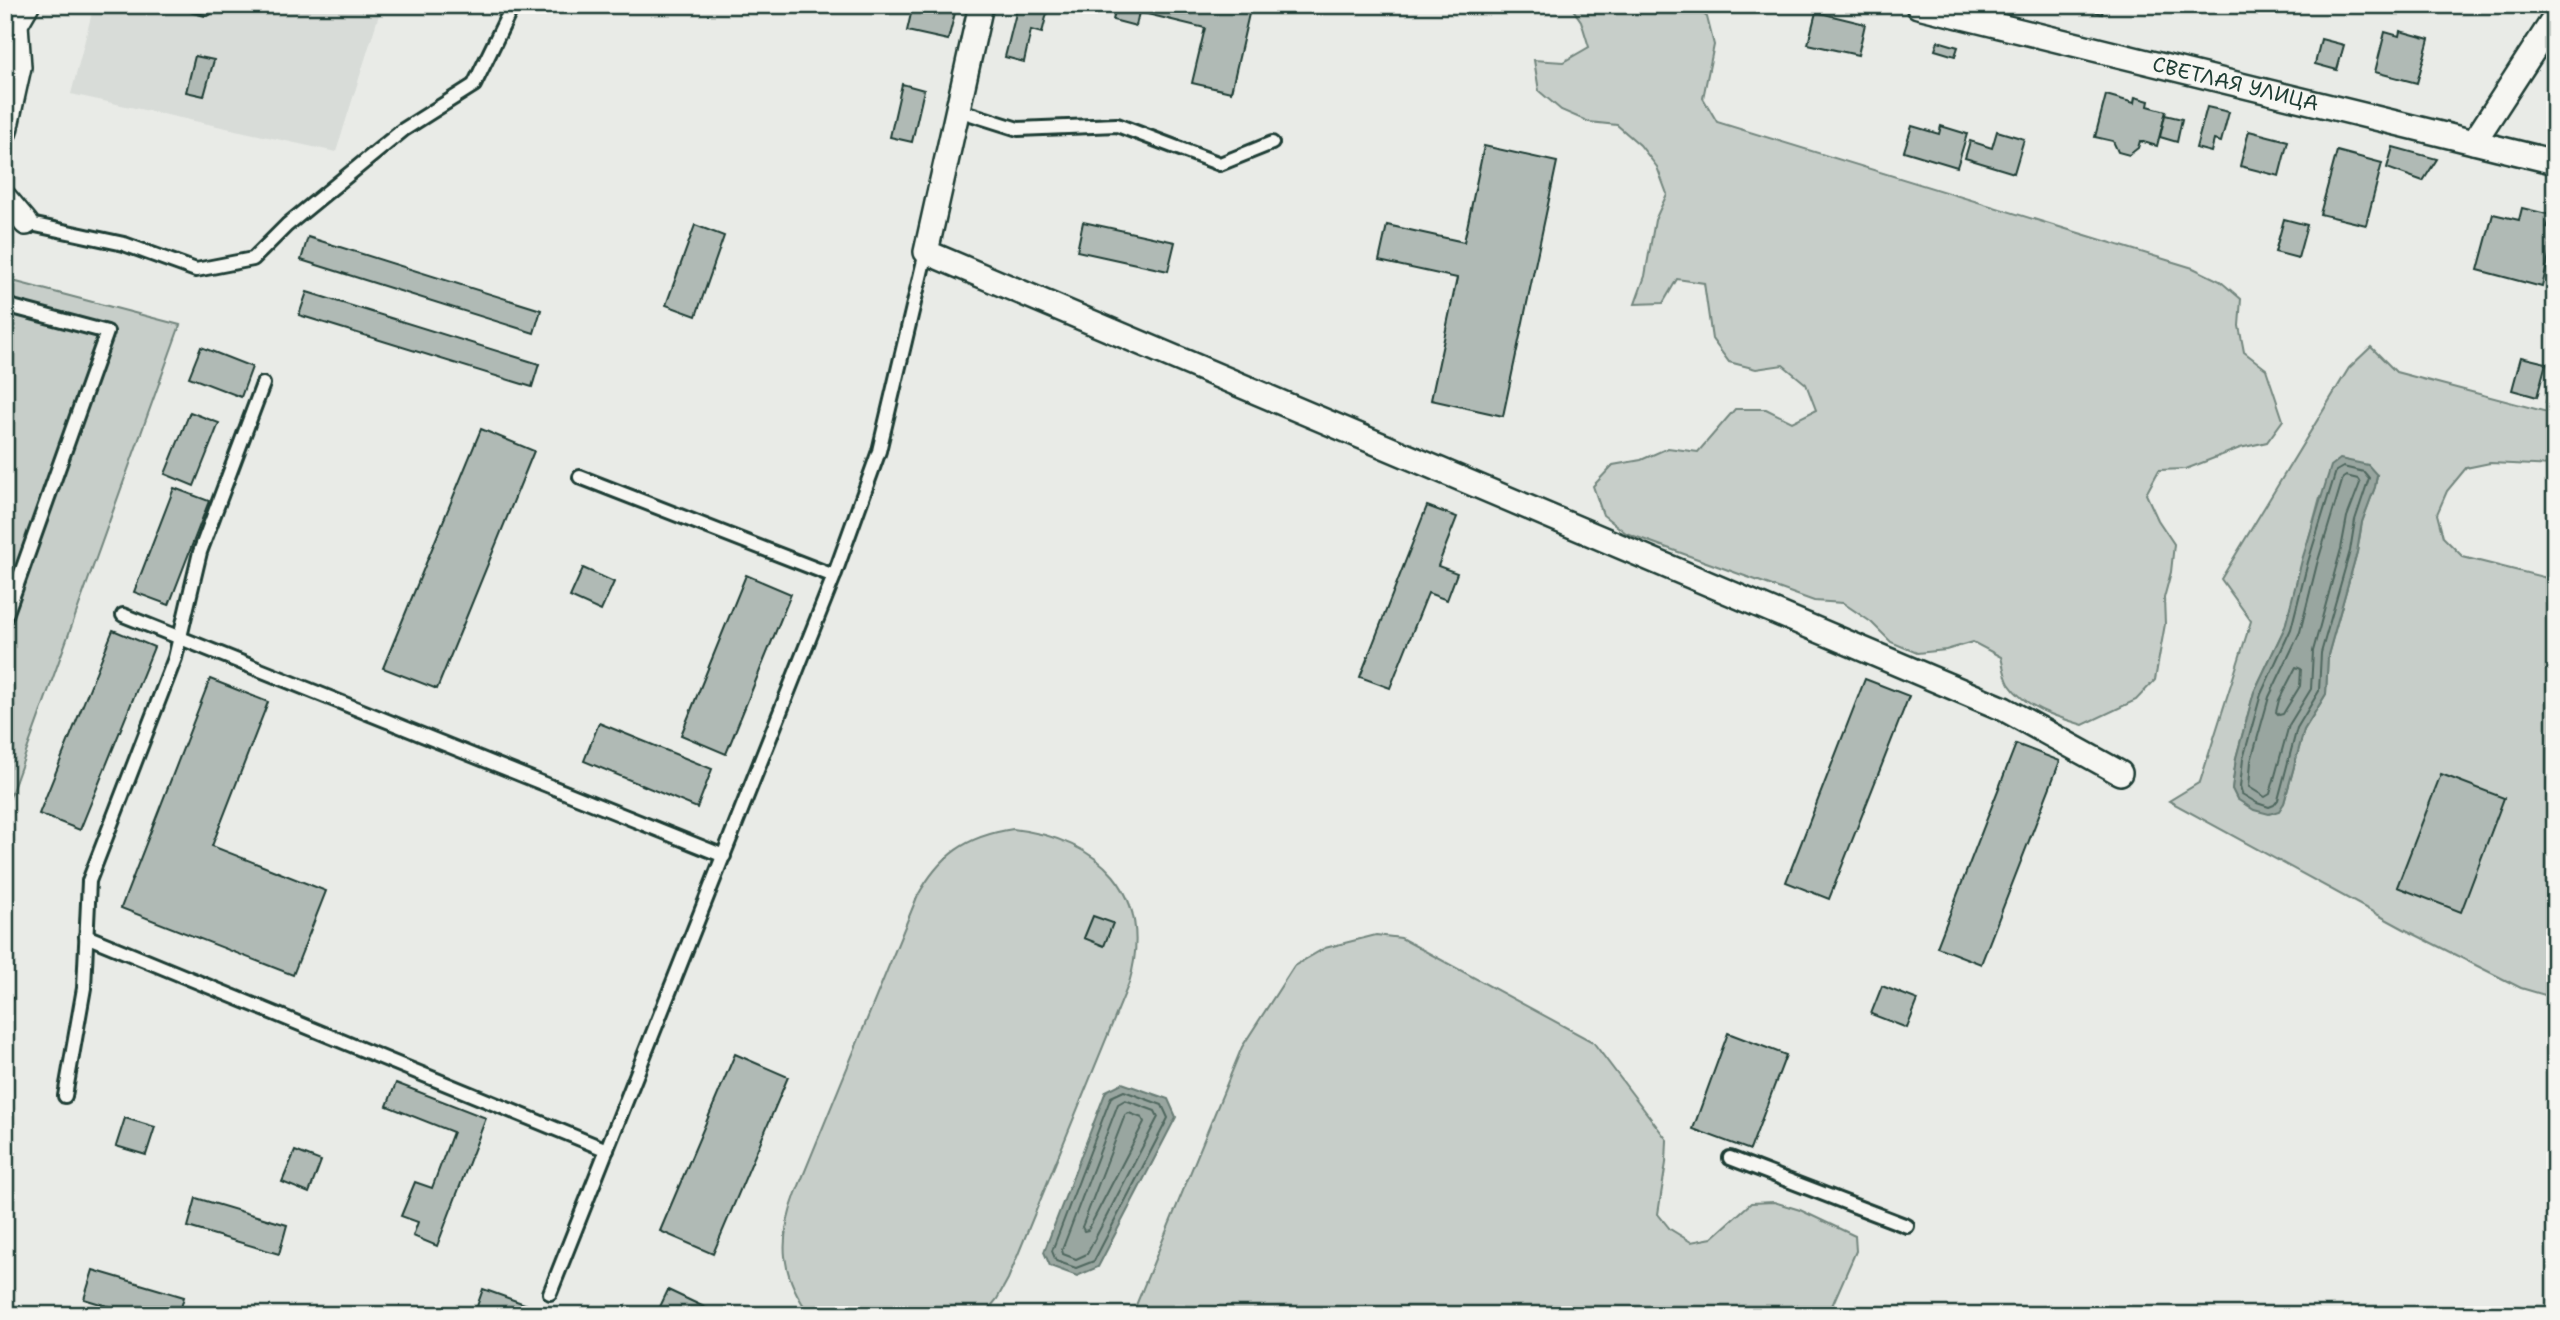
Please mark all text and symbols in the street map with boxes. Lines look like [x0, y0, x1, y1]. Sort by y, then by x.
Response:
street label: СВЕТЛАЯ УЛИЦА [2150, 50, 2322, 118]

